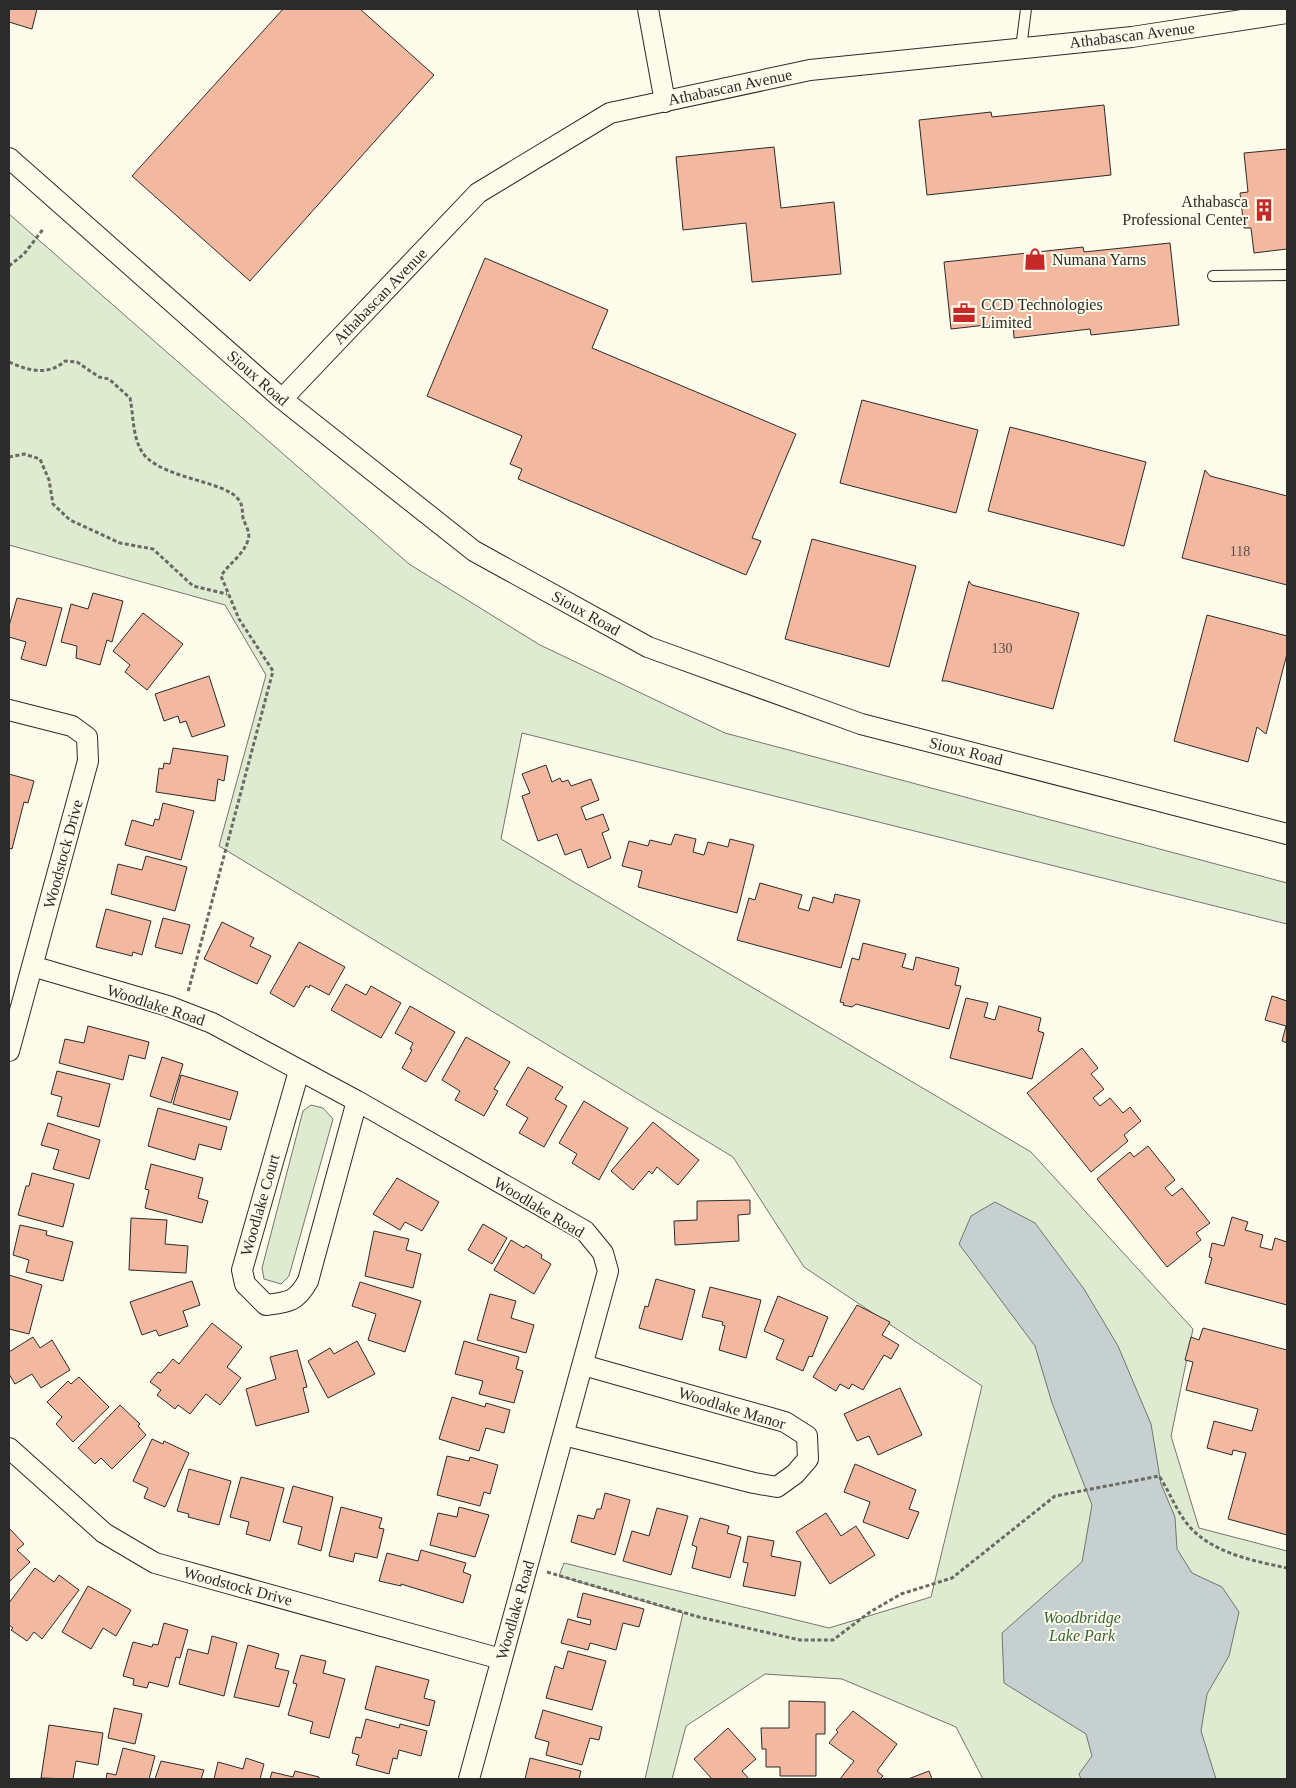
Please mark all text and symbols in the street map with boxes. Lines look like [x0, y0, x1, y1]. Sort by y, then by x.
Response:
street label: Athabascan Avenue [1068, 19, 1196, 51]
street label: Athabascan Avenue [666, 66, 794, 108]
place label: Athabasca Professional Center [1122, 193, 1249, 228]
building icon: Athabasca Professional Center [1251, 197, 1277, 223]
street label: Athabascan Avenue [330, 245, 430, 347]
shop icon: Numana Yarns [1022, 246, 1048, 272]
place label: Numana Yarns [1052, 251, 1146, 268]
place label: CCD Technologies Limited [981, 296, 1103, 331]
office icon: CCD Technologies Limited [951, 300, 977, 326]
street label: Sioux Road [224, 347, 292, 409]
house number: 118 [1230, 544, 1250, 559]
street label: Sioux Road [549, 587, 623, 639]
house number: 130 [992, 641, 1013, 656]
street label: Sioux Road [927, 734, 1005, 768]
street label: Woodstock Drive [40, 798, 86, 910]
street label: Woodlake Road [105, 981, 207, 1029]
street label: Woodlake Court [237, 1152, 283, 1258]
street label: Woodlake Road [491, 1173, 587, 1241]
street label: Woodlake Manor [676, 1384, 788, 1433]
street label: Woodlake Road [493, 1559, 537, 1661]
street label: Woodstock Drive [182, 1563, 294, 1609]
park label: Woodbridge Lake Park [1043, 1609, 1121, 1644]

